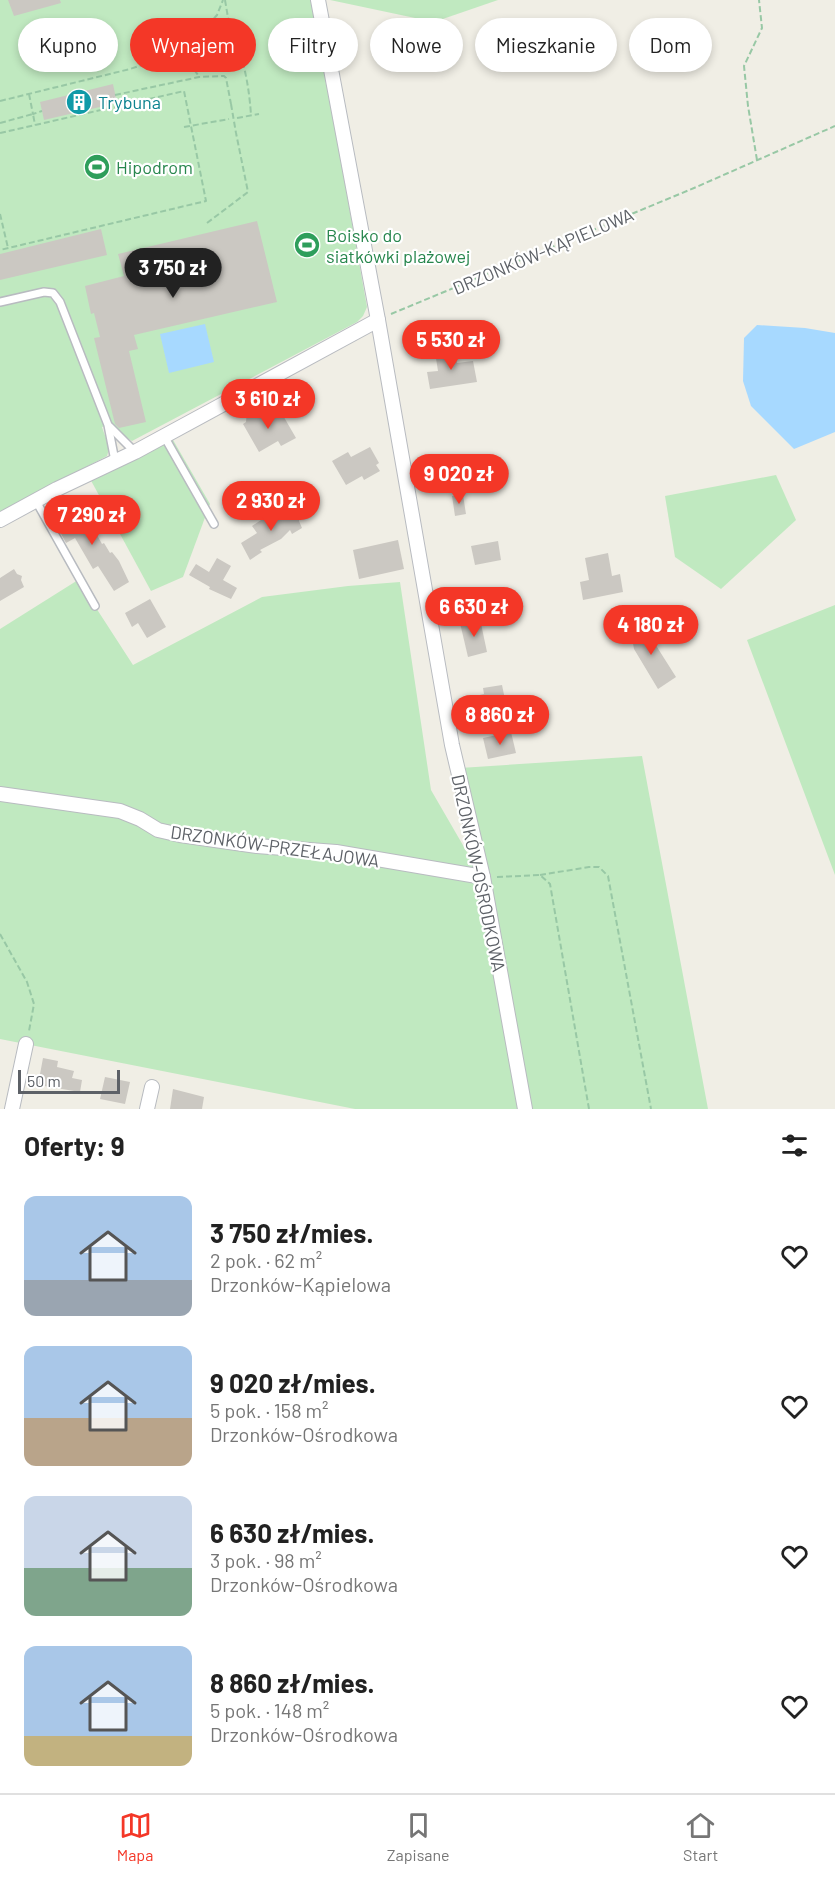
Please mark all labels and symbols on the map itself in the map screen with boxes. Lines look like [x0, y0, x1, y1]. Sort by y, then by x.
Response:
building icon: Trybuna [64, 87, 94, 117]
place label: Trybuna [98, 91, 161, 113]
sports icon: Hipodrom [82, 152, 112, 182]
place label: Hipodrom [116, 156, 193, 178]
street label: DRZONKÓW-KĄPIELOWA [449, 203, 637, 299]
place label: Boisko do siatkówki plażowej [326, 224, 471, 267]
sports icon: Boisko do siatkówki plażowej [292, 230, 322, 260]
pin: 3 750 zł [111, 248, 235, 299]
pin: 5 530 zł [389, 320, 513, 371]
pin: 3 610 zł [206, 379, 330, 430]
pin: 9 020 zł [397, 454, 521, 505]
pin: 2 930 zł [209, 481, 333, 532]
pin: 7 290 zł [30, 495, 154, 546]
pin: 6 630 zł [412, 587, 536, 638]
pin: 4 180 zł [589, 605, 713, 656]
pin: 8 860 zł [438, 695, 562, 746]
street label: DRZONKÓW-OŚRODKOWA [447, 772, 511, 974]
street label: DRZONKÓW-PRZEŁAJOWA [169, 820, 381, 872]
scale bar [18, 1067, 120, 1094]

